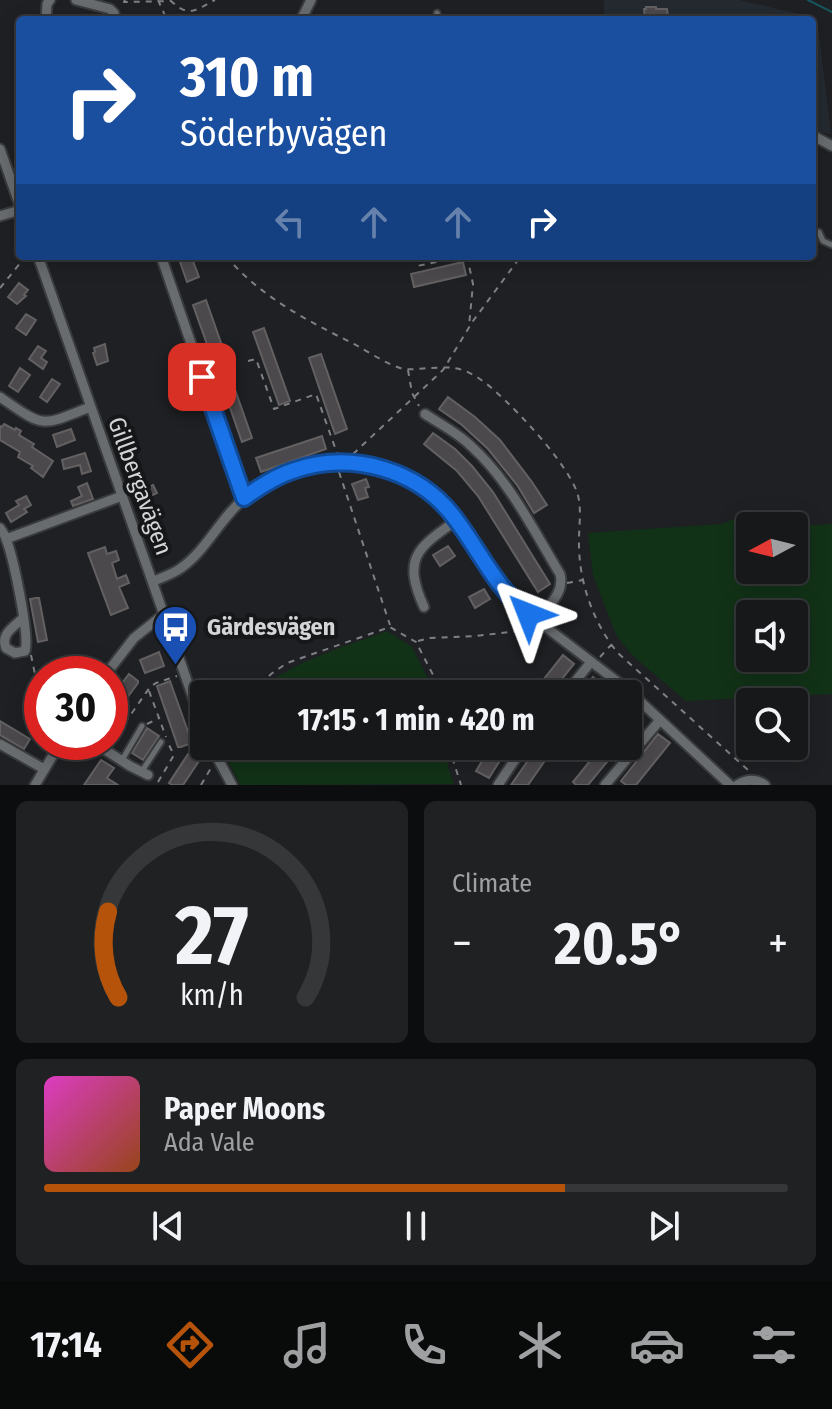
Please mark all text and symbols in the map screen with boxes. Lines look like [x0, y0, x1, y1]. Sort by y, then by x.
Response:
text: 310 m [180, 44, 314, 111]
icon: right [48, 48, 152, 152]
text: Söderbyvägen [180, 112, 387, 156]
icon: left [268, 200, 312, 244]
icon: ahead [352, 200, 396, 244]
icon: ahead [436, 200, 480, 244]
icon: right [520, 200, 564, 244]
pin [168, 343, 236, 411]
icon: arrive [180, 355, 224, 399]
street label: Gillbergavägen [102, 413, 178, 559]
north arrow [736, 512, 808, 584]
map controls [736, 512, 808, 760]
position arrow [486, 572, 570, 656]
button: sound [736, 600, 808, 672]
bus stop icon: Gärdesvägen [152, 603, 200, 666]
place label: Gärdesvägen [207, 613, 335, 641]
speed limit sign: 30 [24, 656, 128, 760]
button: search [736, 688, 808, 760]
text: 17:15 · 1 min · 420 m [297, 702, 535, 738]
text: Climate [452, 868, 532, 899]
text: 27 [174, 886, 249, 986]
text: 20.5° [554, 908, 686, 980]
text: − [452, 917, 472, 970]
text: + [768, 917, 788, 970]
text: km/h [180, 978, 244, 1013]
text: Paper Moons [164, 1091, 325, 1127]
text: Ada Vale [164, 1127, 255, 1158]
icon: previous [146, 1204, 190, 1248]
icon: pause [394, 1204, 438, 1248]
icon: next [642, 1204, 686, 1248]
icon: directions [162, 1317, 218, 1373]
icon: music [279, 1317, 335, 1373]
icon: phone [396, 1317, 452, 1373]
icon: climate [512, 1317, 568, 1373]
icon: car [629, 1317, 685, 1373]
icon: filters [746, 1317, 802, 1373]
text: 17:14 [30, 1323, 102, 1367]

